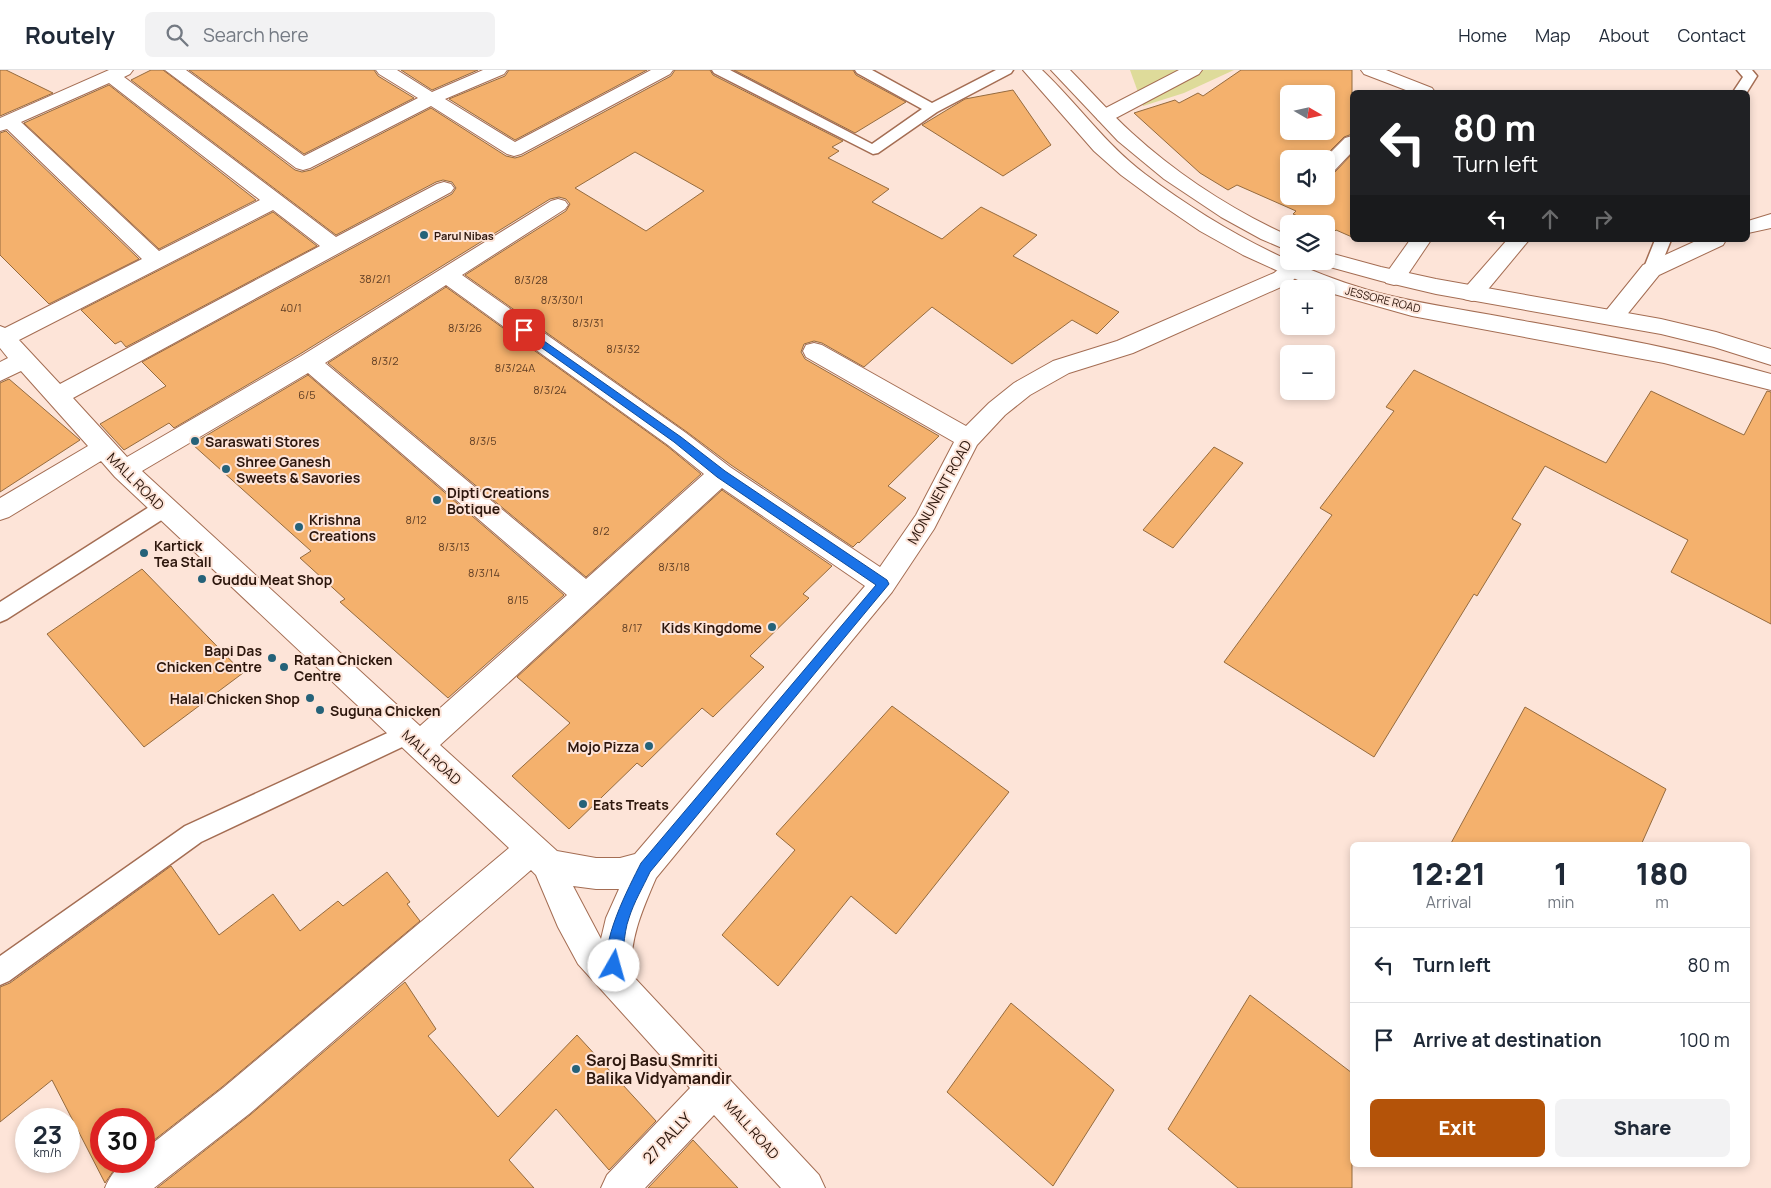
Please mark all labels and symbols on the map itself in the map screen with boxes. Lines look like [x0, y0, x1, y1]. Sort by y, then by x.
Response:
north arrow [1280, 85, 1335, 140]
place label: Parul Nibas [434, 228, 494, 243]
marker: Parul Nibas [418, 229, 430, 241]
house number: 38/2/1 [359, 271, 391, 286]
house number: 8/3/28 [514, 272, 548, 287]
street label: JESSORE ROAD [1344, 282, 1422, 316]
house number: 8/3/30/1 [541, 292, 583, 307]
house number: 40/1 [280, 300, 302, 315]
pin [503, 309, 545, 351]
house number: 8/3/31 [572, 315, 604, 330]
house number: 8/3/26 [448, 320, 482, 335]
house number: 8/3/32 [606, 341, 640, 356]
house number: 8/3/2 [371, 353, 399, 368]
house number: 8/3/24A [495, 360, 535, 375]
house number: 8/3/24 [533, 382, 567, 397]
house number: 6/5 [298, 387, 316, 402]
place label: Saraswati Stores [205, 432, 320, 451]
house number: 8/3/5 [469, 433, 497, 448]
marker: Saraswati Stores [189, 435, 201, 447]
street label: MONUNENT ROAD [903, 437, 975, 547]
street label: MALL ROAD [103, 448, 169, 514]
place label: Shree Ganesh Sweets & Savories [236, 452, 361, 487]
marker: Shree Ganesh Sweets & Savories [220, 463, 232, 475]
place label: Dipti Creations Botique [447, 483, 550, 518]
marker: Dipti Creations Botique [431, 494, 443, 506]
place label: Krishna Creations [309, 510, 377, 545]
house number: 8/12 [405, 512, 427, 527]
marker: Krishna Creations [293, 521, 305, 533]
house number: 8/2 [593, 523, 609, 538]
place label: Kartick Tea Stall [154, 536, 212, 571]
house number: 8/3/13 [438, 539, 470, 554]
marker: Kartick Tea Stall [138, 547, 150, 559]
house number: 8/3/18 [658, 559, 690, 574]
house number: 8/3/14 [468, 565, 500, 580]
place label: Guddu Meat Shop [212, 570, 333, 589]
marker: Guddu Meat Shop [196, 573, 208, 585]
house number: 8/15 [507, 592, 529, 607]
place label: Kids Kingdome [661, 618, 762, 637]
house number: 8/17 [622, 620, 642, 635]
marker: Kids Kingdome [766, 621, 778, 633]
place label: Bapi Das Chicken Centre [157, 641, 262, 676]
place label: Ratan Chicken Centre [294, 650, 392, 685]
marker: Bapi Das Chicken Centre [266, 652, 278, 664]
marker: Ratan Chicken Centre [278, 661, 290, 673]
place label: Halal Chicken Shop [170, 689, 300, 708]
marker: Halal Chicken Shop [304, 692, 316, 704]
place label: Suguna Chicken [330, 701, 440, 720]
marker: Suguna Chicken [314, 704, 326, 716]
street label: MALL ROAD [398, 725, 466, 789]
place label: Mojo Pizza [567, 737, 639, 756]
marker: Mojo Pizza [643, 740, 655, 752]
place label: Eats Treats [593, 795, 669, 814]
marker: Eats Treats [577, 798, 589, 810]
position arrow [587, 939, 639, 991]
place label: Saroj Basu Smriti Balika Vidyamandir [586, 1049, 732, 1089]
marker: Saroj Basu Smriti Balika Vidyamandir [570, 1063, 582, 1075]
street label: MALL ROAD [720, 1095, 784, 1163]
street label: 27 PALLY [637, 1107, 697, 1169]
speed limit sign: 30 [90, 1108, 155, 1173]

